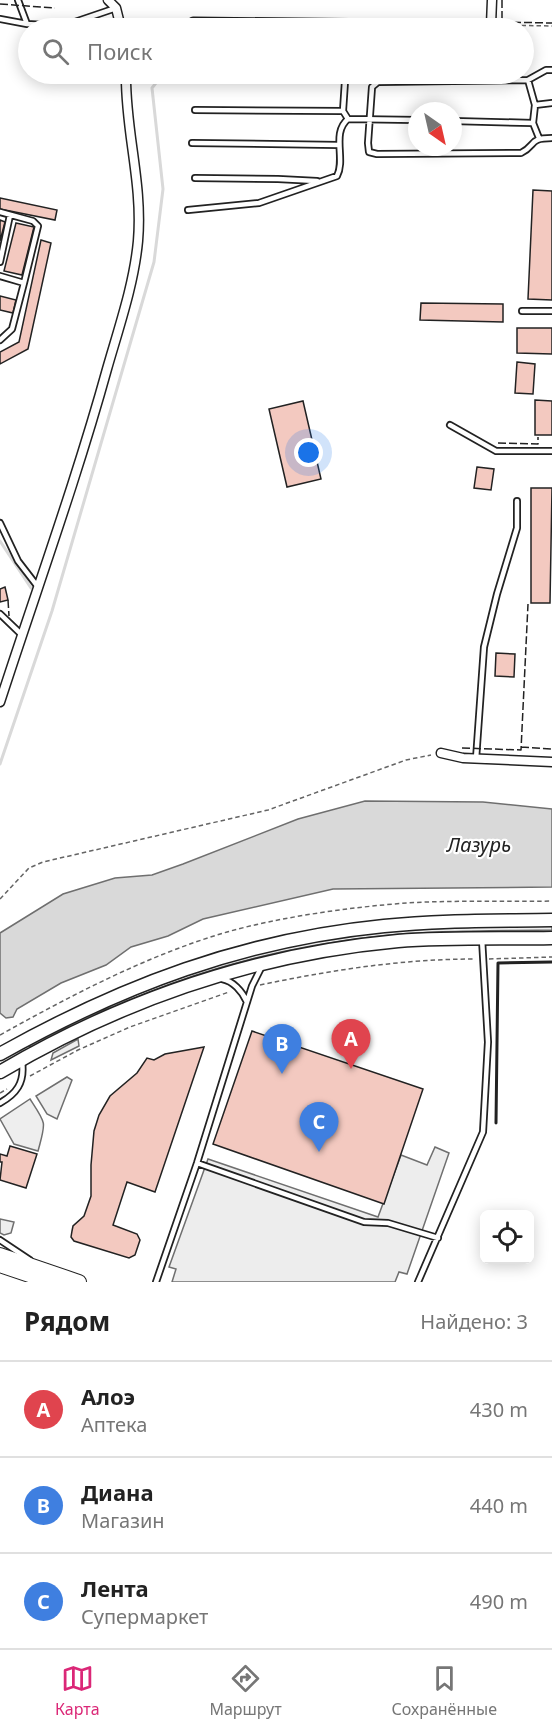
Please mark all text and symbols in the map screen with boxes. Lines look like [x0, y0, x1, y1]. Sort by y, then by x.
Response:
search box [18, 18, 534, 84]
icon: search [39, 35, 72, 68]
text: Поиск [87, 36, 152, 66]
north arrow [408, 102, 462, 156]
your location [294, 438, 323, 467]
water label: Лазурь [446, 831, 511, 858]
pin: A [332, 1020, 370, 1069]
pin: B [262, 1024, 302, 1074]
pin: C [300, 1102, 338, 1152]
map controls [480, 1210, 534, 1264]
button: locate [480, 1210, 534, 1264]
text: Рядом [24, 1303, 110, 1339]
text: Найдено: 3 [420, 1308, 528, 1335]
text: Алоэ [81, 1381, 135, 1411]
text: A [37, 1396, 50, 1423]
text: 430 m [470, 1396, 528, 1423]
text: Аптека [81, 1411, 147, 1438]
text: Диана [81, 1477, 154, 1507]
text: B [37, 1492, 50, 1519]
text: 440 m [470, 1492, 528, 1519]
text: Магазин [81, 1507, 165, 1534]
text: Лента [81, 1573, 149, 1603]
text: C [37, 1588, 50, 1615]
text: 490 m [470, 1588, 528, 1615]
text: Супермаркет [81, 1603, 208, 1630]
tab: Карта [55, 1662, 100, 1720]
tab: Маршрут [209, 1662, 282, 1720]
tab: Сохранённые [392, 1662, 497, 1720]

